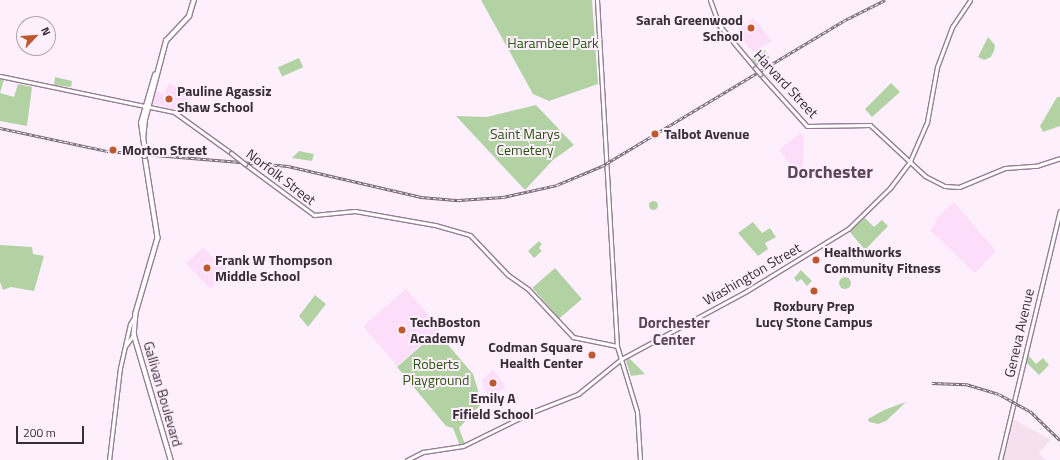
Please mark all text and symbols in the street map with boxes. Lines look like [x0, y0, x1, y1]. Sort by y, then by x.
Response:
place label: Sarah Greenwood School [636, 12, 743, 44]
north arrow [16, 16, 56, 56]
marker: Sarah Greenwood School [746, 23, 756, 33]
text: N [37, 25, 55, 38]
park label: Harambee Park [507, 35, 599, 51]
street label: Harvard Street [750, 47, 822, 121]
place label: Pauline Agassiz Shaw School [177, 83, 272, 116]
marker: Pauline Agassiz Shaw School [164, 94, 174, 104]
park label: Saint Marys Cemetery [490, 126, 560, 158]
place label: Talbot Avenue [664, 126, 749, 142]
marker: Talbot Avenue [649, 128, 661, 140]
place label: Morton Street [122, 142, 207, 158]
marker: Morton Street [107, 144, 119, 156]
street label: Norfolk Street [243, 145, 319, 209]
district label: Dorchester [787, 161, 873, 183]
street label: Washington Street [700, 239, 804, 309]
place label: Healthworks Community Fitness [824, 244, 941, 276]
place label: Frank W Thompson Middle School [215, 252, 332, 284]
marker: Healthworks Community Fitness [811, 255, 821, 265]
marker: Frank W Thompson Middle School [202, 263, 212, 273]
marker: Roxbury Prep Lucy Stone Campus [809, 286, 819, 296]
street label: Geneva Avenue [1001, 287, 1037, 379]
place label: Roxbury Prep Lucy Stone Campus [755, 298, 873, 330]
district label: Dorchester Center [638, 313, 710, 348]
place label: TechBoston Academy [410, 314, 480, 346]
marker: TechBoston Academy [397, 325, 407, 335]
street label: Gallivan Boulevard [140, 339, 186, 449]
place label: Codman Square Health Center [488, 339, 583, 372]
marker: Codman Square Health Center [586, 349, 598, 361]
park label: Roberts Playground [403, 356, 469, 388]
marker: Emily A Fifield School [488, 378, 498, 388]
place label: Emily A Fifield School [452, 390, 534, 422]
scale bar [18, 418, 86, 444]
text: 200 m [23, 423, 56, 442]

